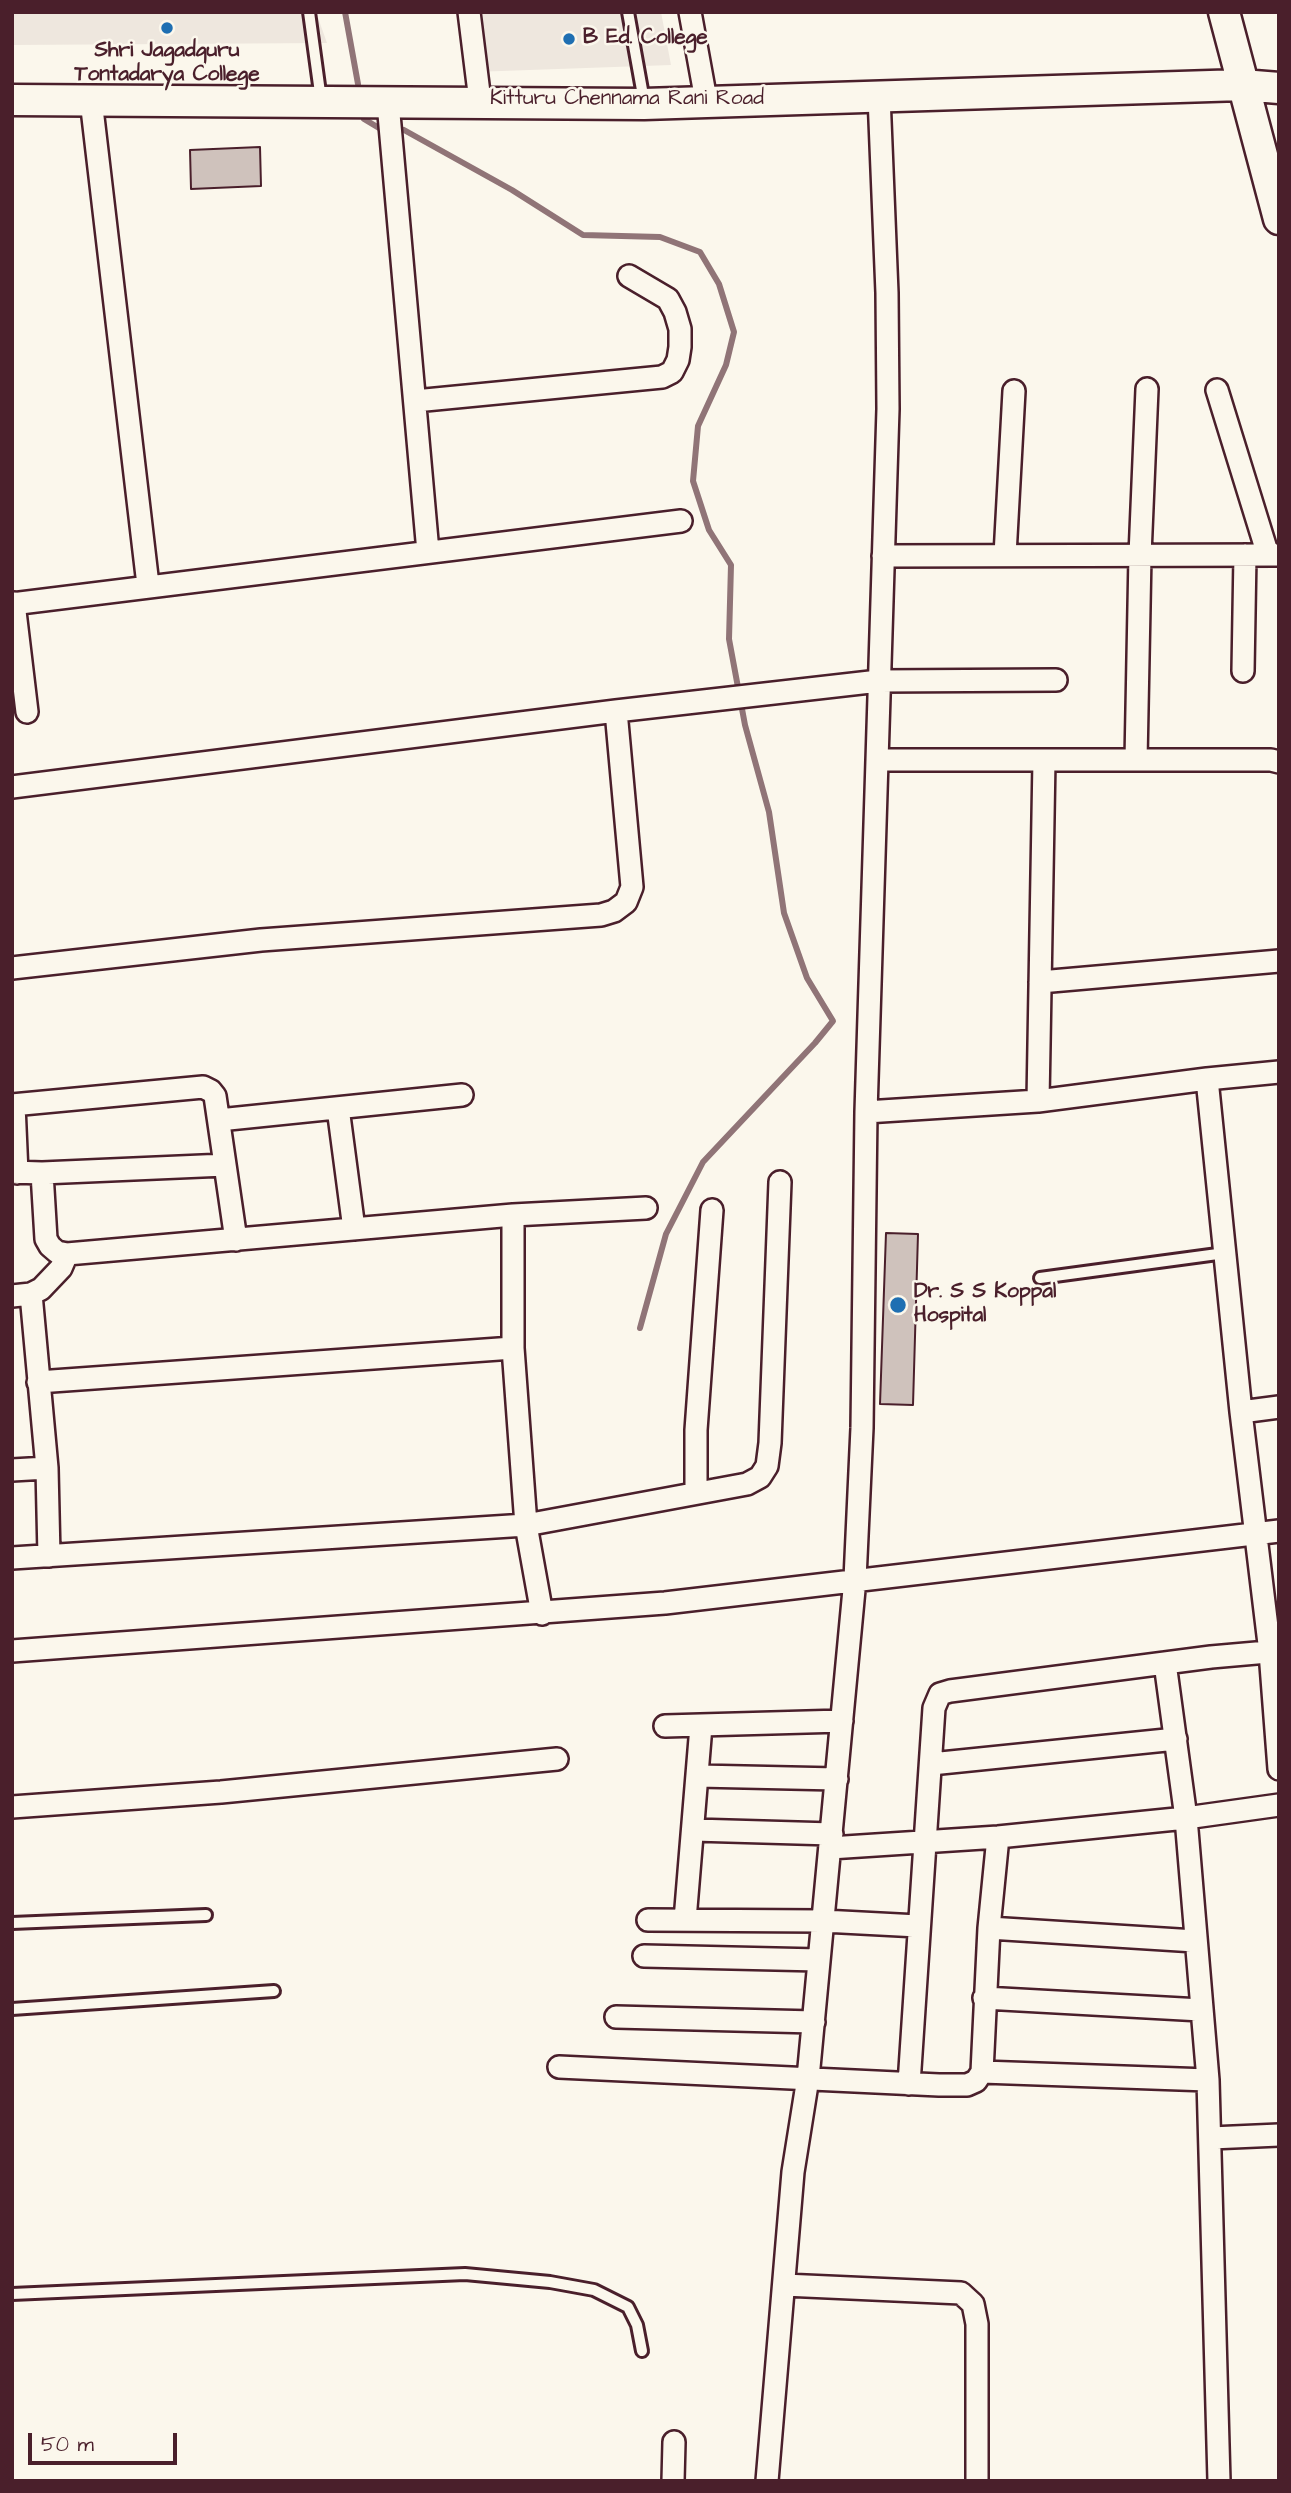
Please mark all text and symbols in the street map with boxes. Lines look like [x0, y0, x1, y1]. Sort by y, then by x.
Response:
marker: Shri Jagadguru Tontadarya College [159, 20, 175, 36]
place label: B Ed. College [583, 26, 708, 52]
marker: B Ed. College [561, 31, 577, 47]
place label: Shri Jagadguru Tontadarya College [74, 39, 260, 89]
street label: Kitturu Chennama Rani Road [490, 87, 764, 113]
place label: Dr. S S Koppal Hospital [914, 1280, 1056, 1330]
marker: Dr. S S Koppal Hospital [888, 1295, 908, 1315]
scale bar [32, 2420, 180, 2464]
text: 50 m [41, 2430, 94, 2459]

